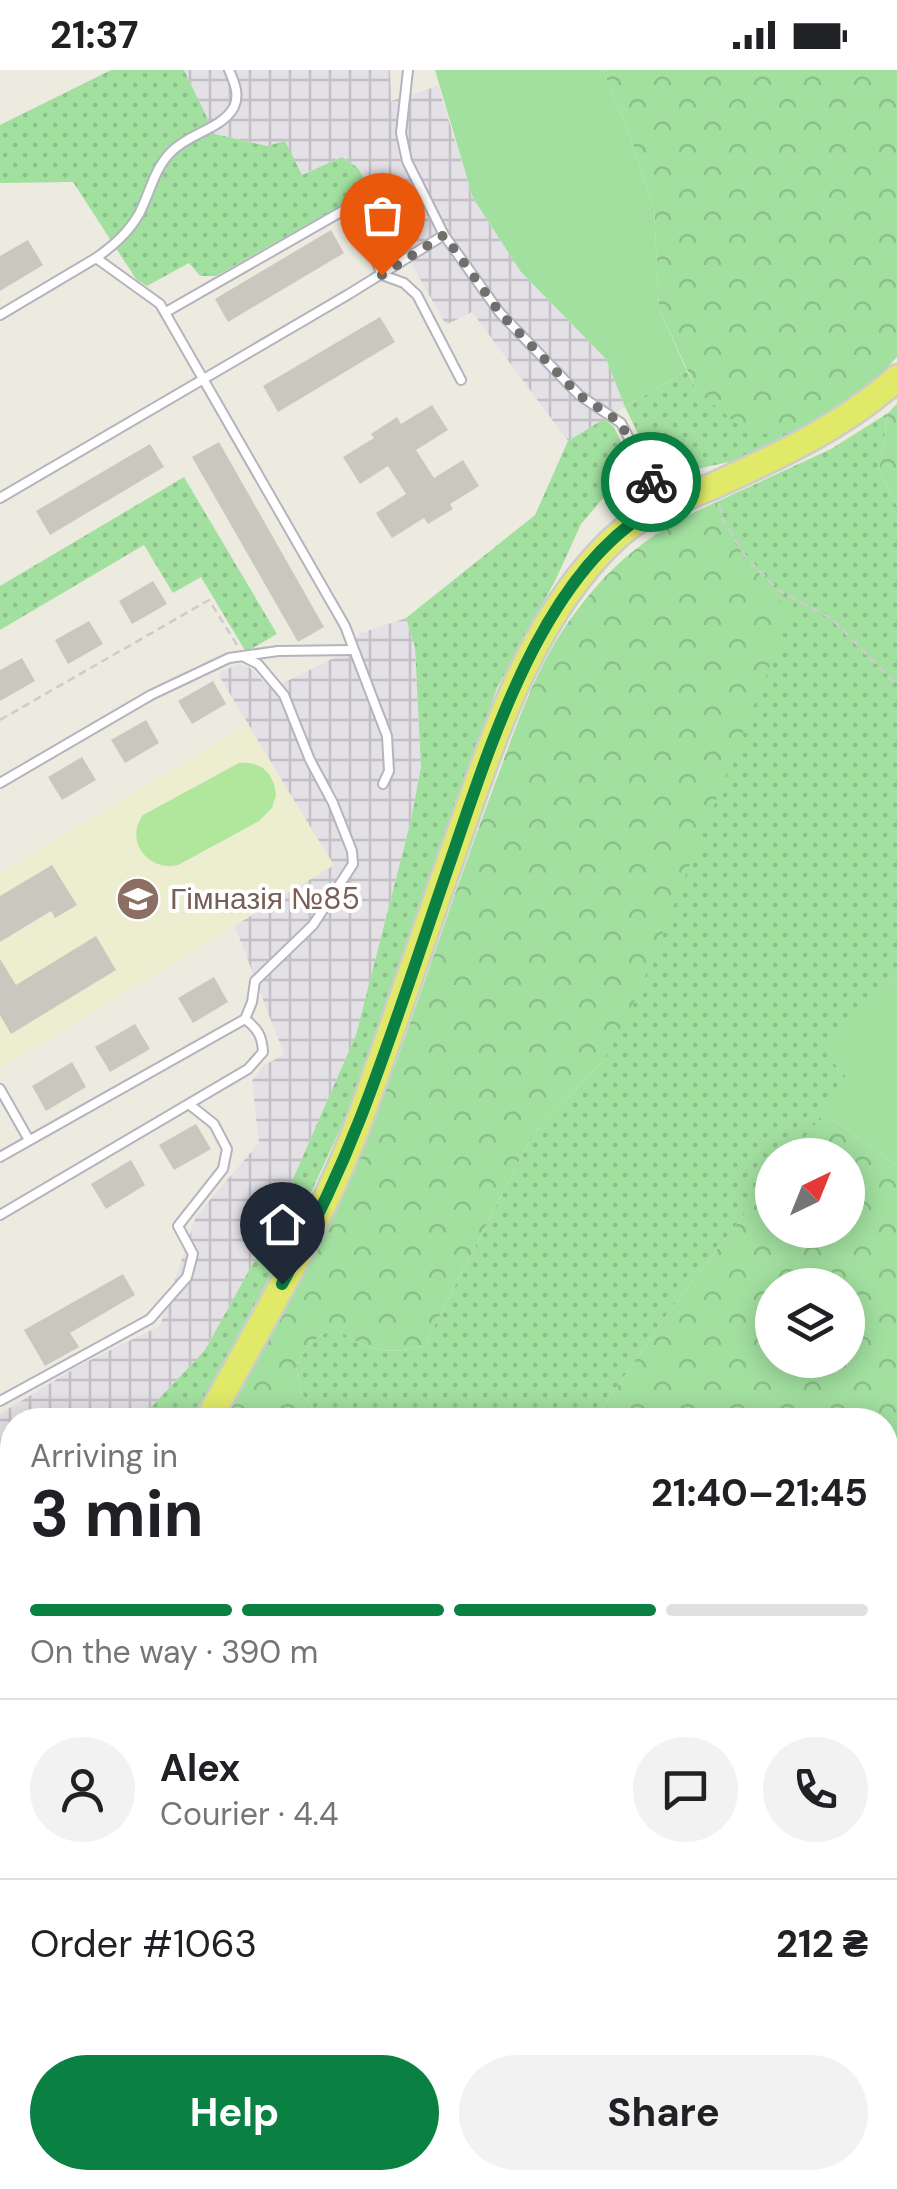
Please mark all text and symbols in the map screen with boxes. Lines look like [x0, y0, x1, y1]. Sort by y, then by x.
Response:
text: 21:37 [50, 10, 138, 60]
pin [340, 173, 425, 276]
icon: bag [355, 188, 410, 243]
courier [601, 432, 701, 532]
icon: bike [624, 455, 679, 510]
school or university icon: Гімназія №85 [115, 876, 161, 922]
place label: Гімназія №85 [170, 879, 360, 918]
north arrow [755, 1138, 865, 1248]
map controls [755, 1138, 865, 1378]
pin [240, 1182, 325, 1285]
icon: home [255, 1197, 310, 1252]
button: layers [755, 1268, 865, 1378]
text: Arriving in [30, 1435, 178, 1477]
text: 21:40–21:45 [651, 1468, 868, 1518]
text: 3 min [30, 1472, 204, 1556]
text: On the way · 390 m [30, 1631, 318, 1673]
button: person [30, 1737, 135, 1842]
button: chat [633, 1737, 738, 1842]
button: phone [763, 1737, 868, 1842]
text: Alex [160, 1743, 240, 1793]
text: Courier · 4.4 [160, 1793, 338, 1835]
text: Order #1063 [30, 1919, 257, 1969]
text: 212 ₴ [776, 1919, 868, 1969]
button: Help [30, 2055, 439, 2170]
button: Share [459, 2055, 868, 2170]

